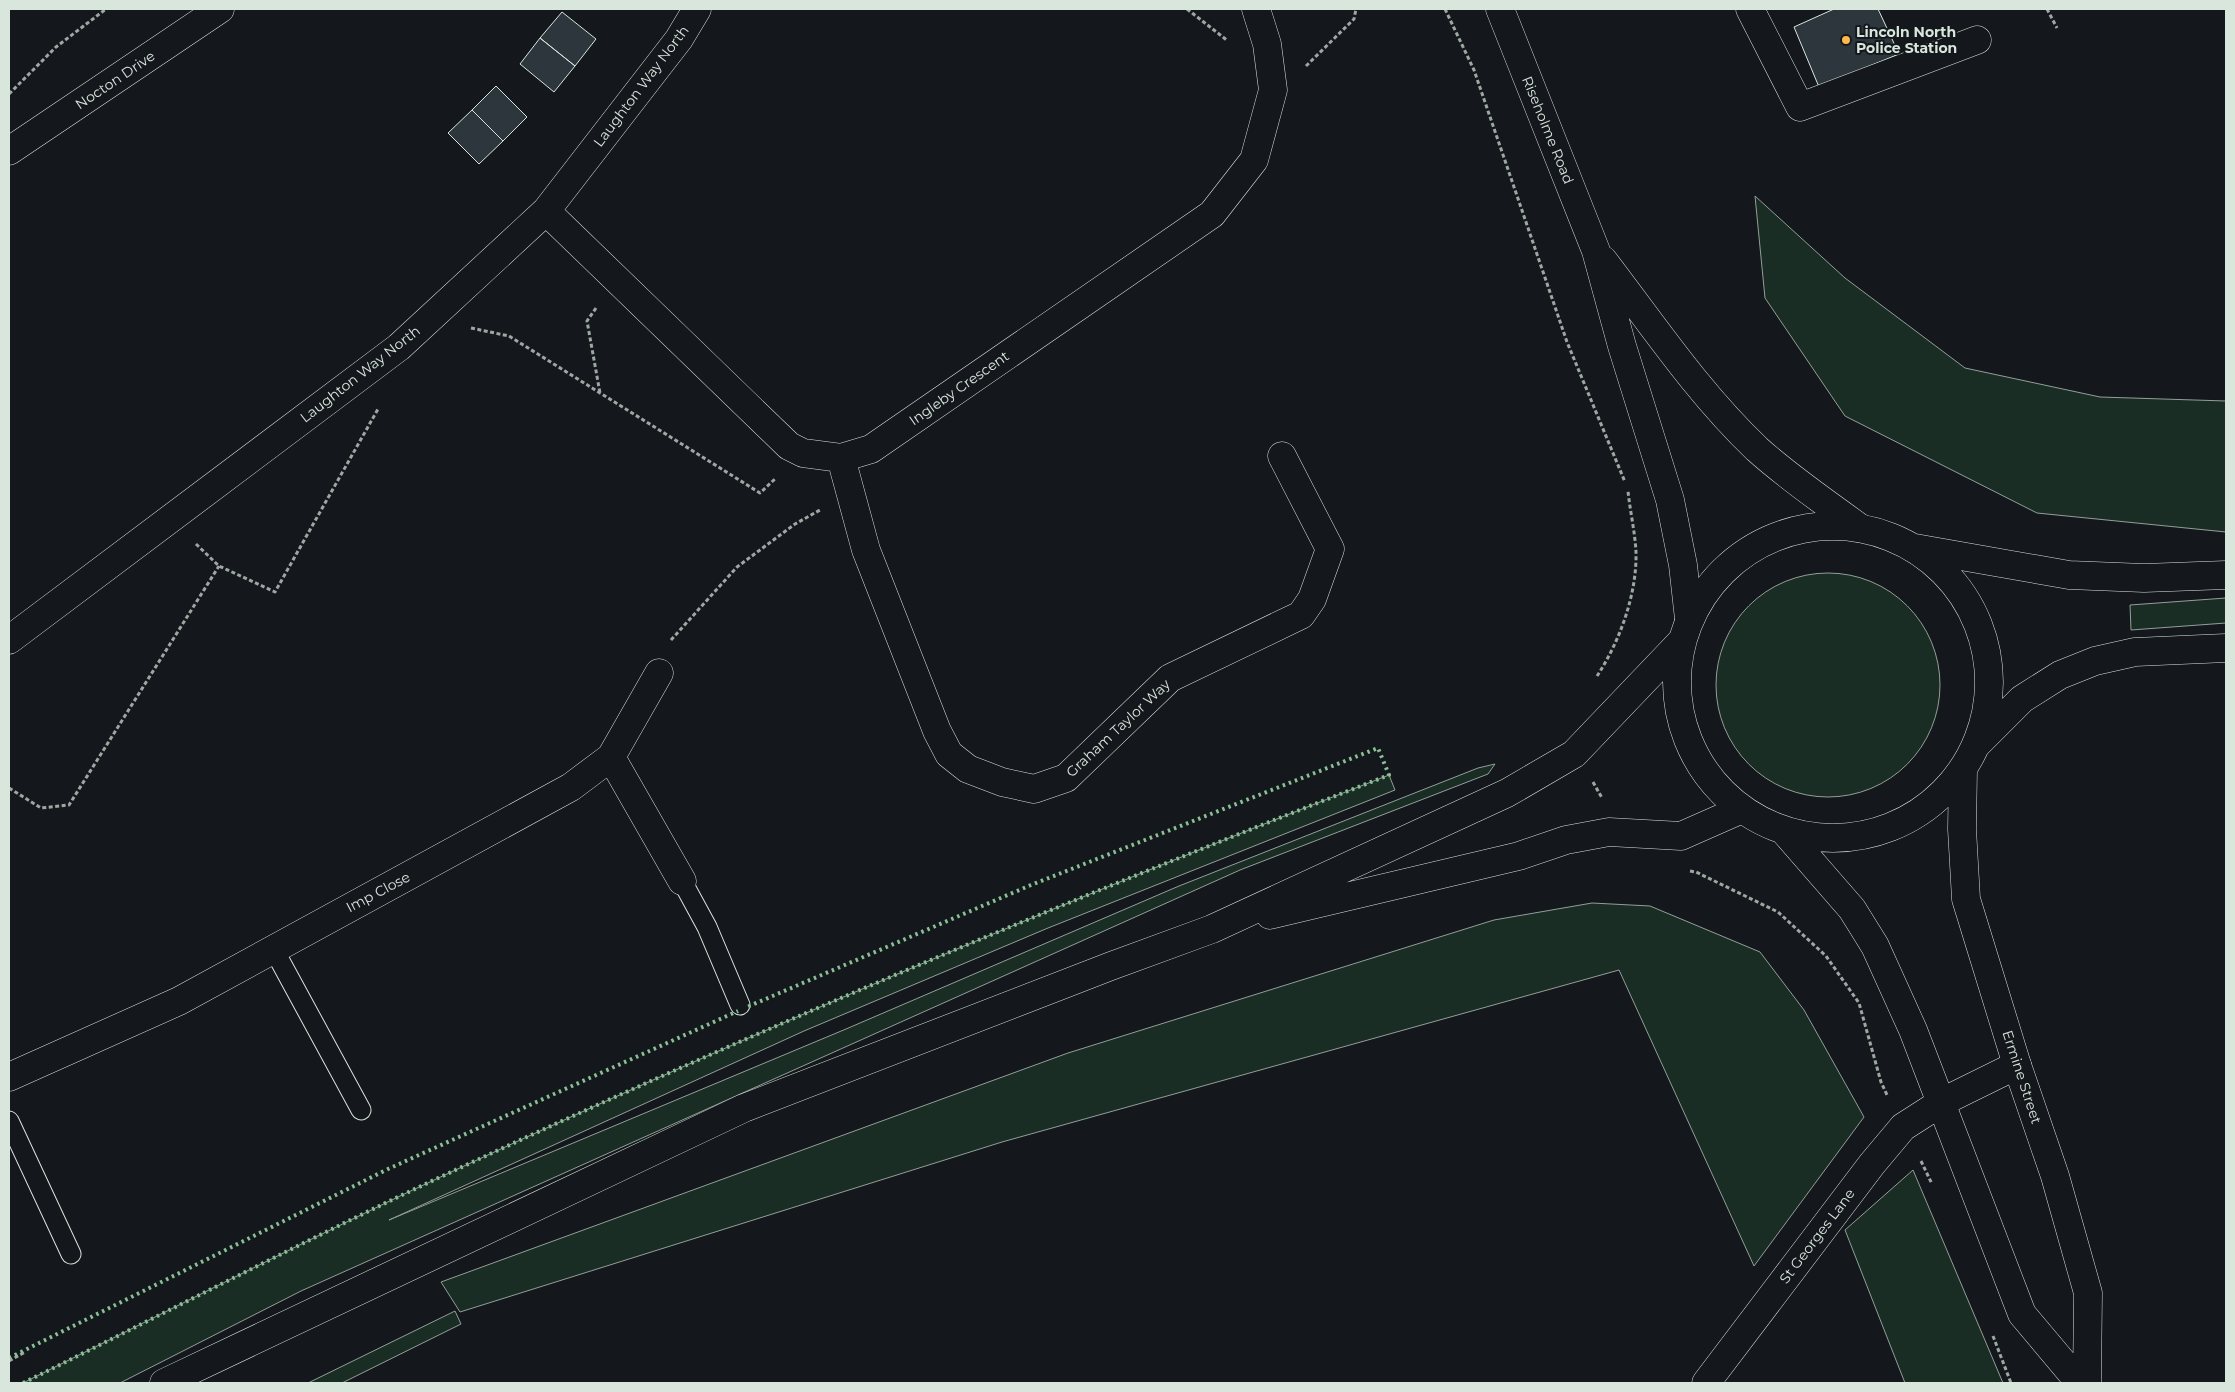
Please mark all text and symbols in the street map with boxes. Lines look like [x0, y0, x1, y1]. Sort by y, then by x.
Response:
street label: Laughton Way North [589, 22, 693, 150]
place label: Lincoln North Police Station [1856, 23, 1957, 57]
marker: Lincoln North Police Station [1840, 34, 1852, 46]
street label: Nocton Drive [72, 47, 158, 113]
street label: Riseholme Road [1518, 73, 1578, 187]
street label: Laughton Way North [296, 322, 424, 426]
street label: Ingleby Crescent [905, 347, 1013, 429]
street label: Graham Taylor Way [1062, 675, 1174, 781]
street label: Imp Close [343, 868, 413, 916]
street label: Ermine Street [1998, 1028, 2046, 1126]
street label: St Georges Lane [1775, 1185, 1859, 1287]

